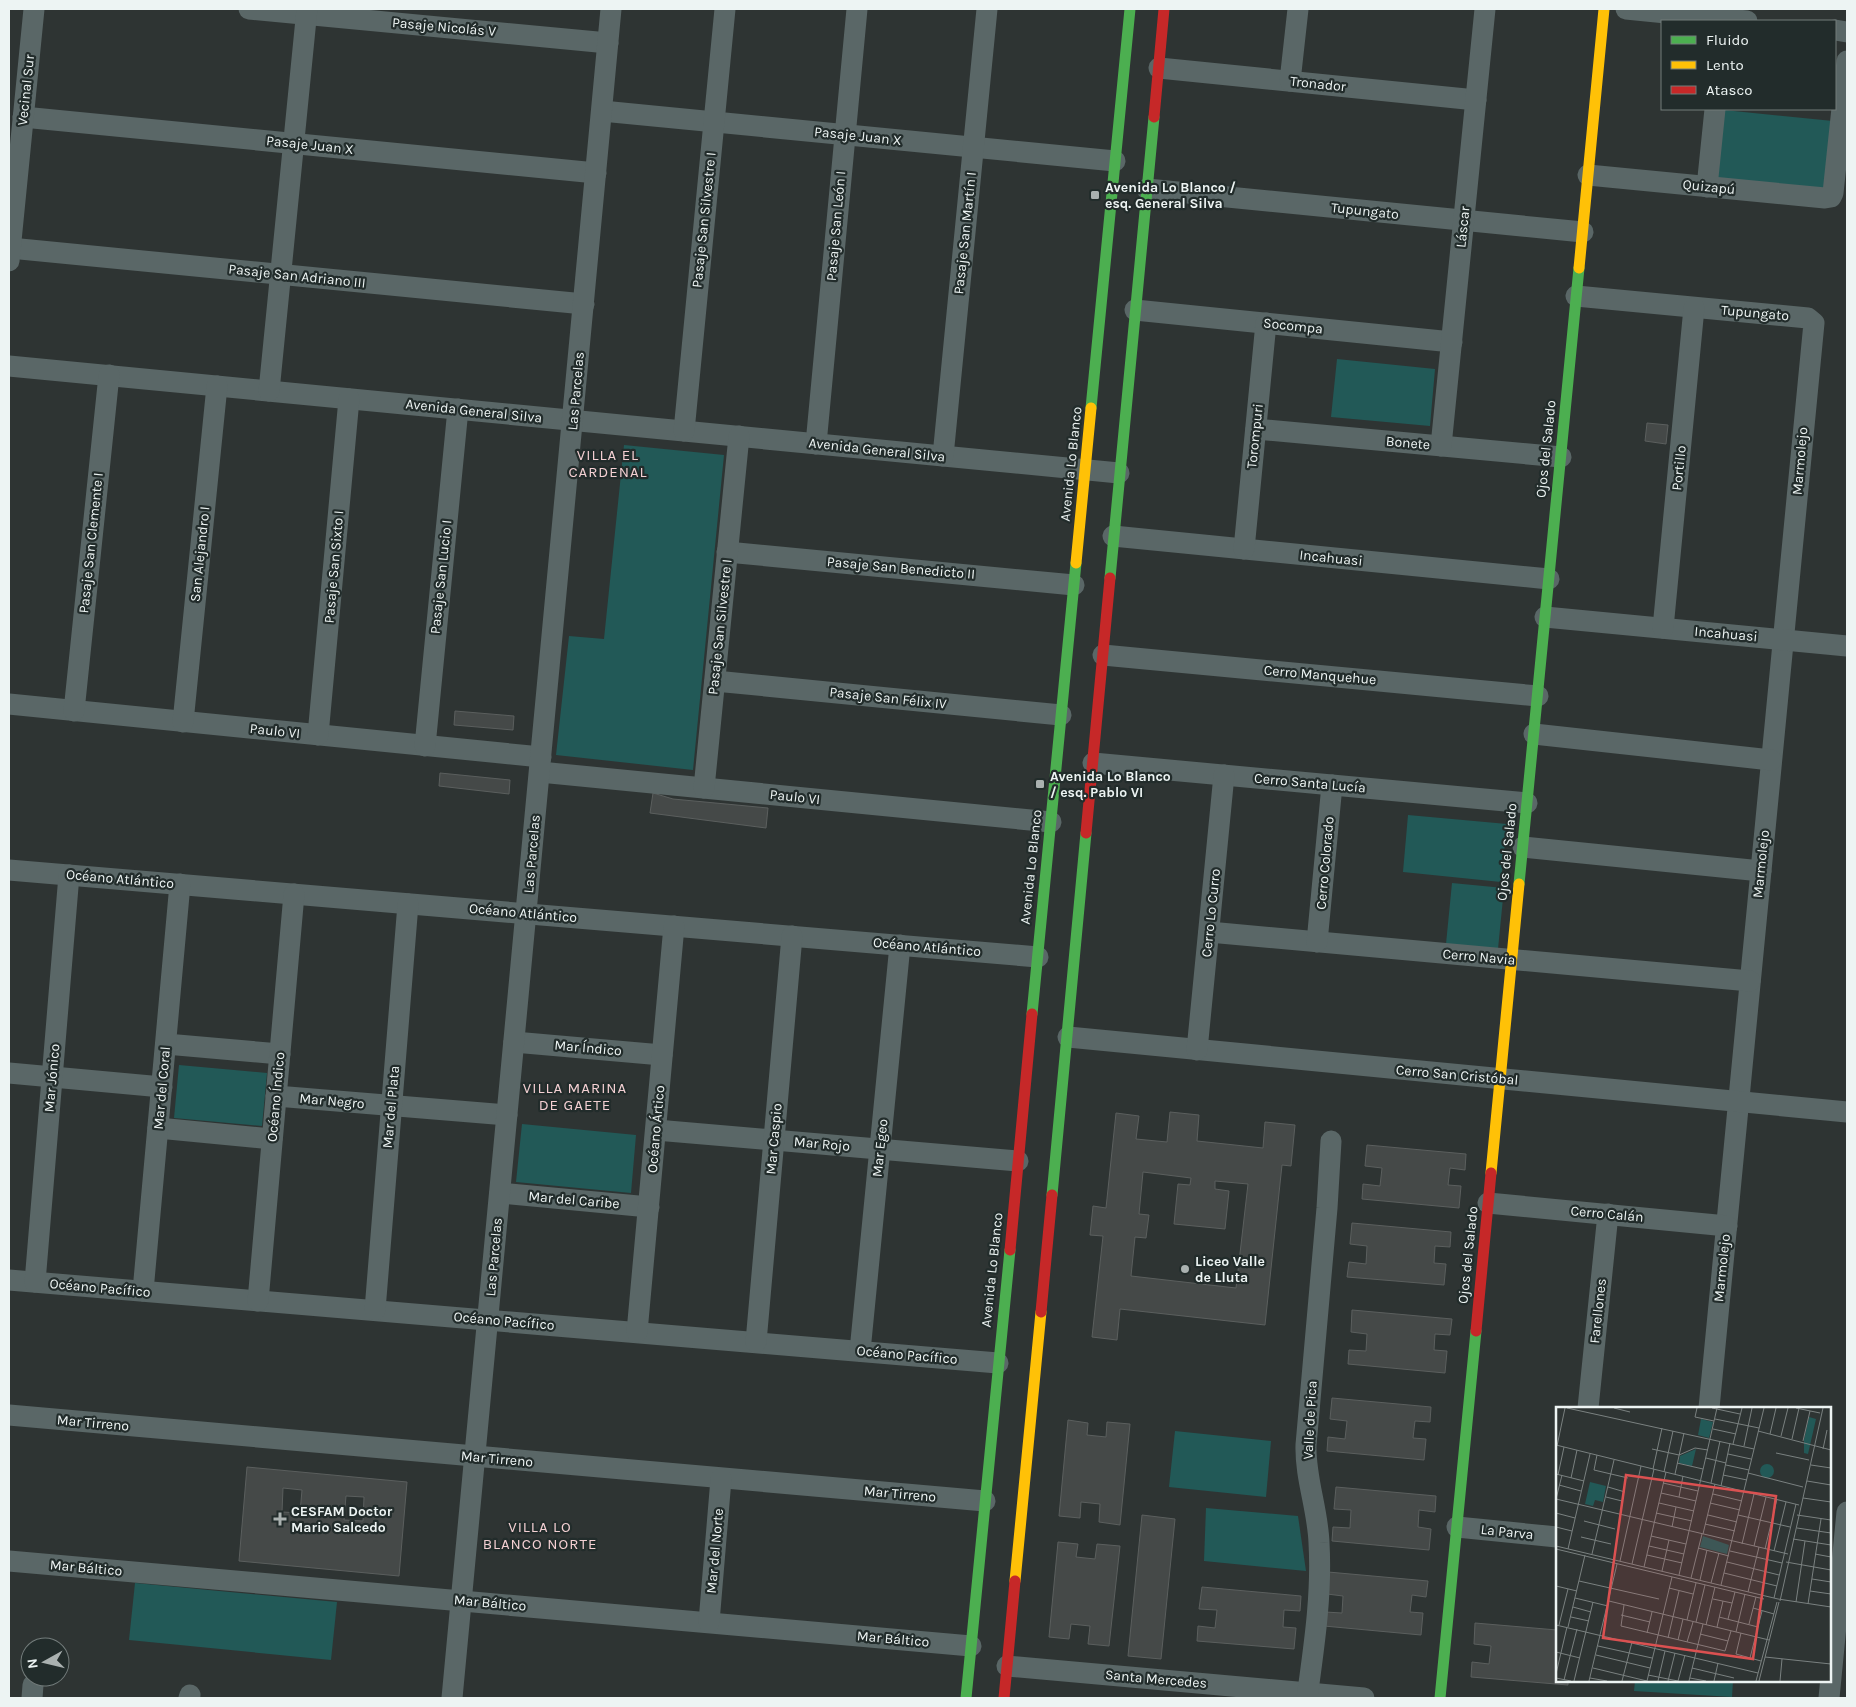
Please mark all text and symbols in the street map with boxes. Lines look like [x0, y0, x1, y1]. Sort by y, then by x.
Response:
street label: Pasaje Nicolás V [391, 14, 497, 40]
legend [1661, 20, 1836, 110]
text: Fluido [1706, 31, 1749, 49]
street label: Vecinal Sur [14, 53, 38, 126]
text: Lento [1706, 56, 1744, 74]
street label: Tronador [1289, 73, 1348, 95]
text: Atasco [1706, 81, 1752, 99]
street label: Pasaje Juan X [813, 123, 903, 149]
street label: Pasaje Juan X [265, 132, 355, 158]
street label: Pasaje San Silvestre I [688, 151, 720, 289]
street label: Pasaje San León I [823, 170, 849, 282]
street label: Pasaje San Martín I [950, 171, 980, 295]
street label: Quizapú [1682, 176, 1736, 198]
place label: Avenida Lo Blanco / esq. General Silva [1105, 179, 1236, 212]
marker: Avenida Lo Blanco / esq. General Silva [1089, 189, 1101, 201]
street label: Tupungato [1330, 199, 1400, 223]
street label: Láscar [1452, 204, 1474, 249]
street label: Pasaje San Adriano III [228, 260, 366, 292]
street label: Tupungato [1720, 302, 1790, 324]
street label: Socompa [1262, 314, 1324, 338]
street label: Las Parcelas [564, 351, 588, 431]
street label: Avenida General Silva [405, 395, 543, 427]
street label: Ojos del Salado [1532, 399, 1560, 499]
street label: Torompuri [1243, 403, 1267, 469]
street label: Avenida Lo Blanco [1057, 406, 1085, 522]
street label: Marmolejo [1789, 426, 1811, 496]
street label: Bonete [1385, 433, 1431, 453]
street label: Avenida General Silva [808, 434, 946, 466]
street label: Portillo [1668, 445, 1690, 491]
district label: VILLA EL CARDENAL [568, 446, 648, 481]
street label: Pasaje San Clemente I [75, 472, 107, 614]
street label: San Alejandro I [187, 505, 213, 603]
street label: Pasaje San Sixto I [321, 510, 347, 624]
street label: Pasaje San Lucio I [427, 519, 455, 635]
street label: Incahuasi [1299, 546, 1363, 570]
street label: Pasaje San Benedicto II [826, 553, 976, 583]
street label: Pasaje San Silvestre I [704, 558, 736, 696]
street label: Incahuasi [1694, 623, 1758, 645]
street label: Cerro Manquehue [1263, 662, 1377, 688]
street label: Pasaje San Félix IV [828, 683, 948, 713]
street label: Paulo VI [249, 720, 301, 742]
place label: Avenida Lo Blanco / esq. Pablo VI [1050, 768, 1171, 801]
street label: Cerro Santa Lucía [1254, 770, 1366, 796]
marker: Avenida Lo Blanco / esq. Pablo VI [1034, 778, 1046, 790]
street label: Paulo VI [769, 786, 821, 808]
street label: Ojos del Salado [1493, 802, 1521, 902]
street label: Avenida Lo Blanco [1017, 809, 1045, 925]
street label: Las Parcelas [520, 814, 544, 894]
street label: Cerro Colorado [1312, 816, 1338, 910]
street label: Marmolejo [1749, 829, 1773, 899]
street label: Océano Atlántico [65, 866, 175, 892]
street label: Cerro Lo Curro [1198, 868, 1224, 958]
street label: Océano Atlántico [468, 900, 578, 926]
street label: Océano Atlántico [872, 934, 982, 960]
street label: Cerro Navia [1442, 945, 1516, 969]
street label: Mar Índico [554, 1036, 623, 1059]
street label: Mar Jónico [41, 1043, 63, 1113]
street label: Mar del Coral [150, 1046, 174, 1130]
street label: Océano Índico [263, 1051, 288, 1143]
street label: Cerro San Cristóbal [1395, 1061, 1519, 1089]
street label: Mar del Plata [379, 1065, 403, 1149]
district label: VILLA MARINA DE GAETE [523, 1079, 627, 1114]
street label: Océano Ártico [643, 1084, 668, 1174]
street label: Mar Negro [299, 1090, 365, 1112]
street label: Mar Caspio [762, 1103, 786, 1175]
street label: Mar Egeo [868, 1118, 892, 1178]
street label: Mar Rojo [793, 1133, 851, 1155]
street label: Mar del Caribe [528, 1188, 620, 1212]
street label: Cerro Calán [1570, 1202, 1644, 1226]
street label: Ojos del Salado [1454, 1205, 1482, 1305]
street label: Avenida Lo Blanco [978, 1212, 1006, 1328]
street label: Las Parcelas [482, 1217, 506, 1297]
street label: Marmolejo [1710, 1233, 1734, 1303]
place label: Liceo Valle de Lluta [1195, 1253, 1265, 1286]
marker: Liceo Valle de Lluta [1179, 1263, 1191, 1275]
street label: Océano Pacífico [49, 1275, 151, 1301]
street label: Farellones [1586, 1278, 1610, 1344]
street label: Océano Pacífico [453, 1308, 555, 1334]
street label: Océano Pacífico [856, 1342, 958, 1368]
street label: Valle de Pica [1299, 1380, 1321, 1460]
inset map [1556, 1407, 1831, 1682]
street label: Mar Tirreno [56, 1411, 130, 1435]
street label: Mar Tirreno [460, 1447, 534, 1471]
street label: Mar Tirreno [863, 1482, 937, 1506]
place label: CESFAM Doctor Mario Salcedo [291, 1503, 393, 1536]
street label: Mar del Norte [703, 1508, 727, 1594]
marker: CESFAM Doctor Mario Salcedo [273, 1512, 287, 1526]
district label: VILLA LO BLANCO NORTE [483, 1518, 597, 1553]
street label: La Parva [1480, 1521, 1534, 1543]
street label: Mar Báltico [49, 1556, 123, 1580]
street label: Mar Báltico [453, 1591, 527, 1615]
street label: Mar Báltico [856, 1627, 930, 1651]
north arrow [20, 1637, 70, 1687]
text: N [24, 1658, 42, 1670]
street label: Santa Mercedes [1104, 1666, 1208, 1692]

